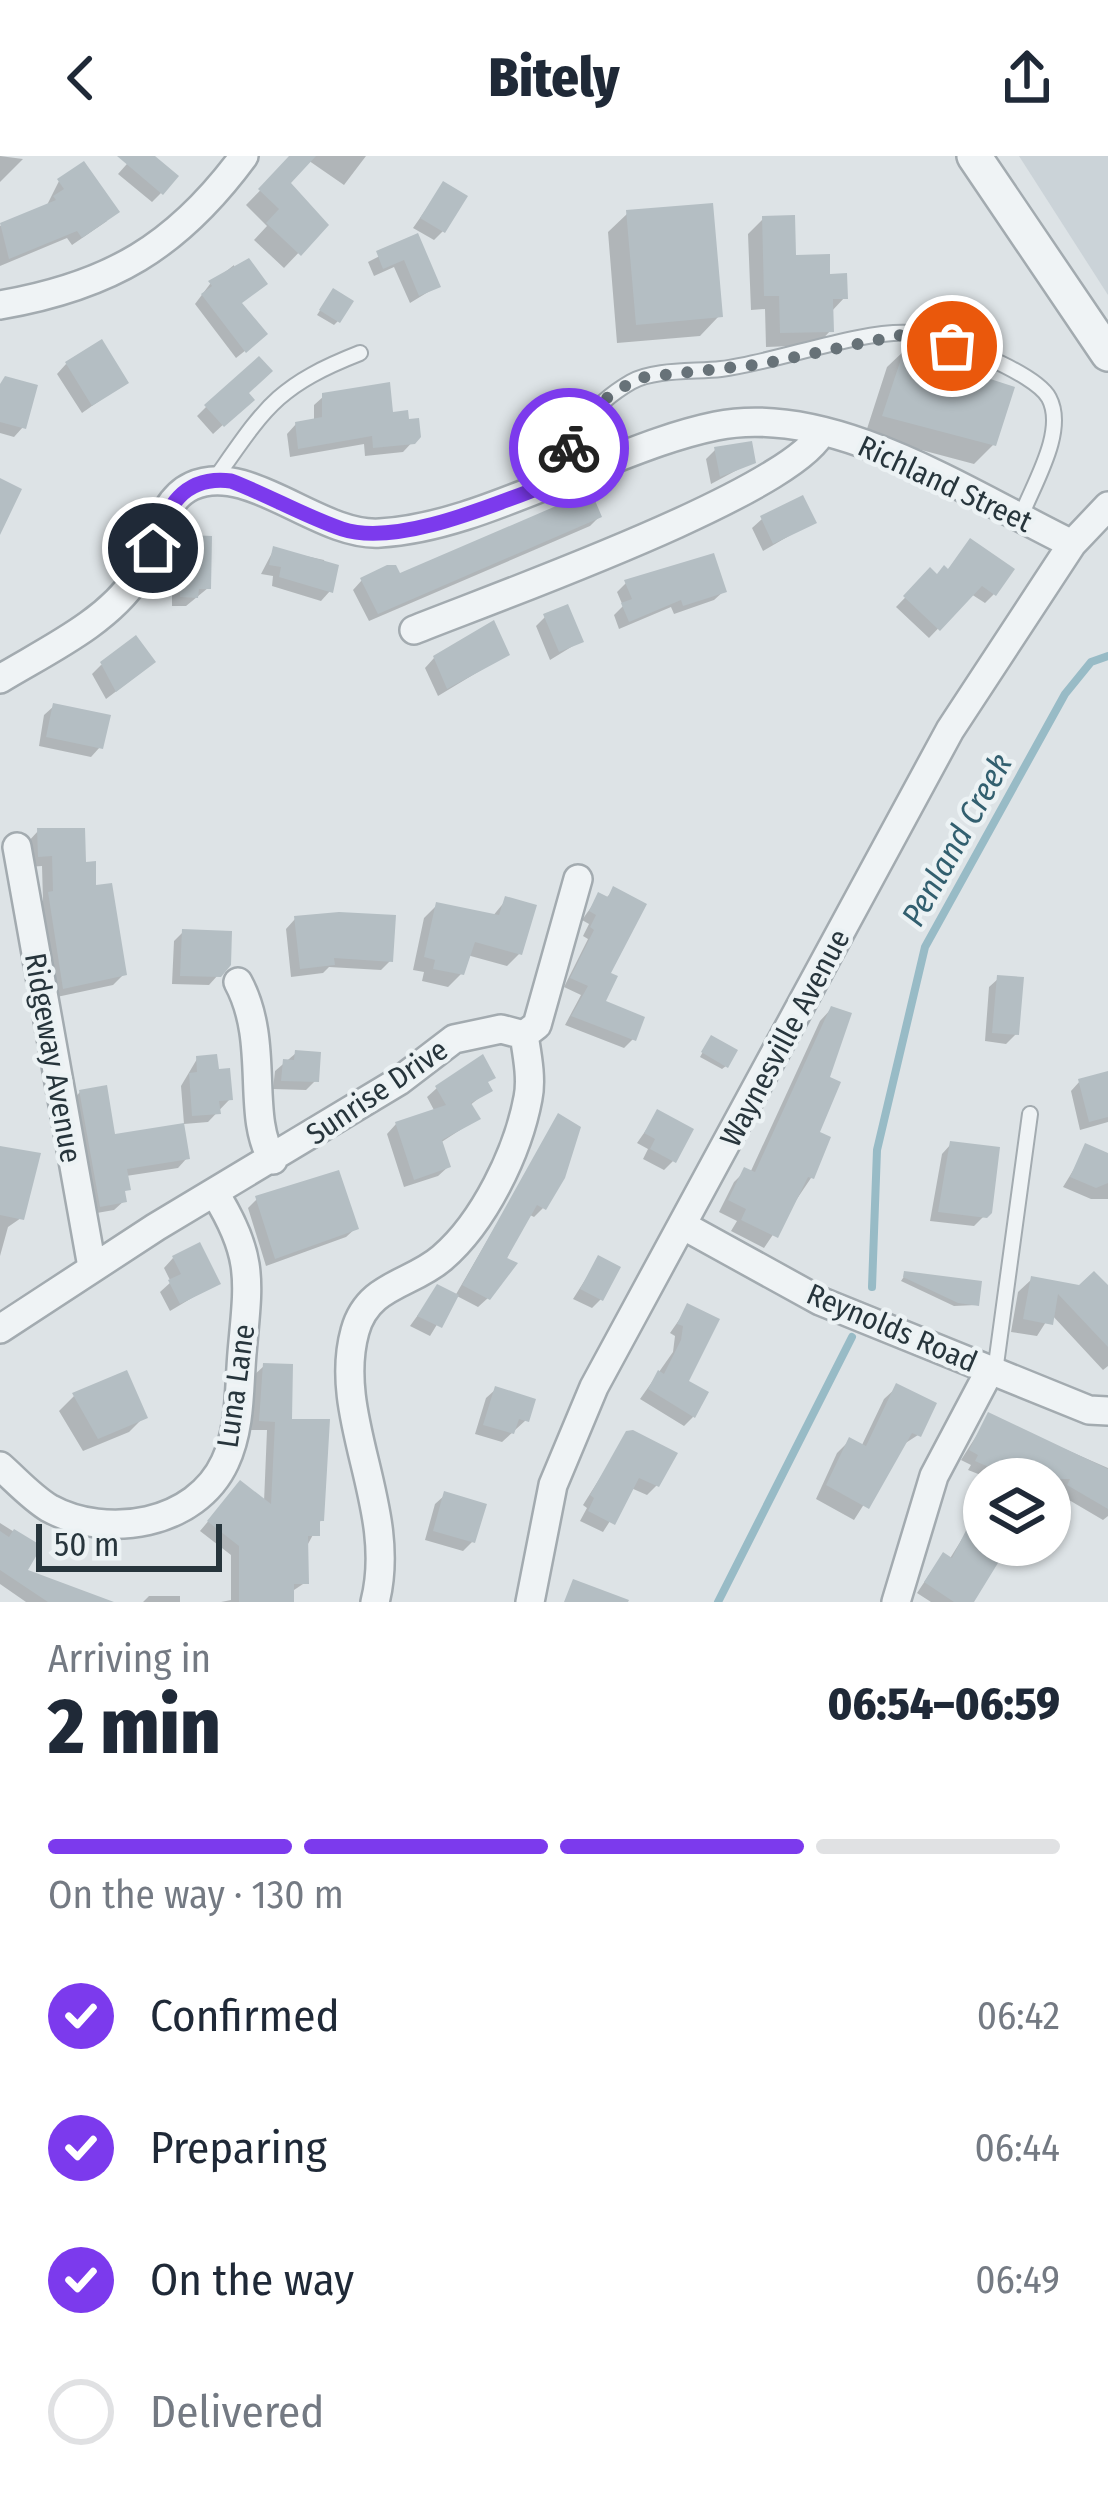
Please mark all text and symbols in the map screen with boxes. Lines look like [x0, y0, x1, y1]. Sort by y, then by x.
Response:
icon: back [48, 45, 114, 111]
icon: share [994, 45, 1060, 111]
text: Bitely [489, 46, 619, 110]
pin [901, 295, 1003, 397]
icon: bag [919, 313, 985, 379]
courier [509, 388, 629, 508]
icon: bike [536, 415, 602, 481]
street label: Richland Street [852, 428, 1038, 540]
pin [102, 497, 204, 599]
icon: home [120, 515, 186, 581]
water label: Penland Creek [893, 747, 1021, 933]
street label: Waynesville Avenue [713, 923, 857, 1153]
street label: Ridgeway Avenue [17, 950, 89, 1166]
street label: Sunrise Drive [300, 1032, 454, 1152]
street label: Reynolds Road [801, 1276, 983, 1380]
street label: Luna Lane [210, 1322, 262, 1450]
map controls [963, 1458, 1071, 1566]
button: layers [963, 1458, 1071, 1566]
scale bar [36, 1518, 222, 1571]
text: 50 m [54, 1525, 119, 1565]
text: Arriving in [48, 1636, 211, 1682]
text: 06:54–06:59 [827, 1677, 1060, 1731]
text: 2 min [48, 1680, 221, 1774]
text: On the way · 130 m [48, 1872, 344, 1918]
icon: check [48, 1983, 114, 2049]
text: Confirmed [150, 1989, 340, 2043]
text: 06:42 [977, 1993, 1060, 2039]
icon: check [48, 2115, 114, 2181]
text: Preparing [150, 2121, 327, 2175]
text: 06:44 [975, 2125, 1060, 2171]
icon: check [48, 2247, 114, 2313]
text: On the way [150, 2253, 354, 2307]
text: 06:49 [975, 2257, 1060, 2303]
text: Delivered [150, 2385, 324, 2439]

